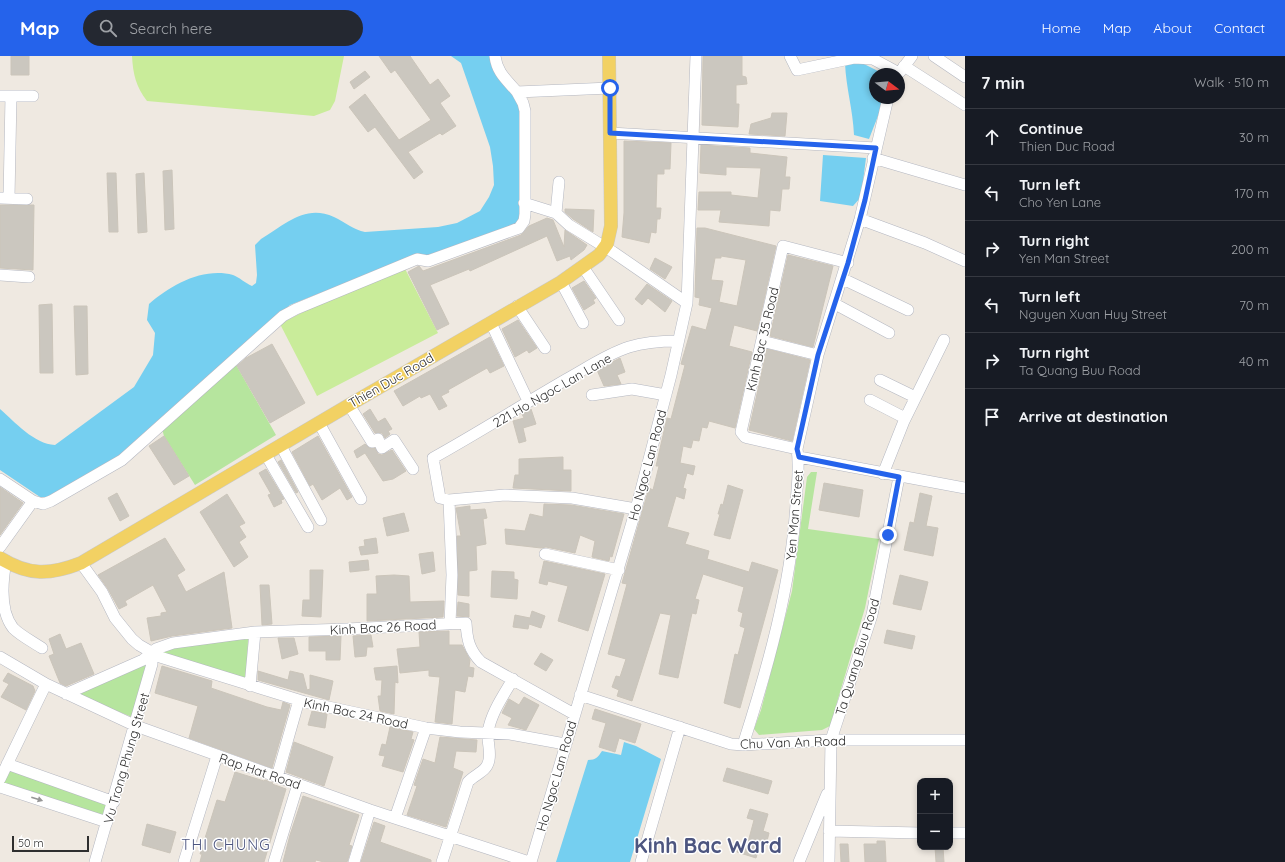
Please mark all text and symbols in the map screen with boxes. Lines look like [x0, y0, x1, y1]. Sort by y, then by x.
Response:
search box [83, 10, 363, 46]
text: Map [20, 16, 59, 40]
icon: search [97, 17, 119, 39]
text: Search here [129, 19, 212, 38]
text: Home [1042, 19, 1081, 37]
text: Map [1103, 19, 1131, 37]
text: About [1153, 19, 1192, 37]
text: Contact [1214, 19, 1265, 37]
north arrow [869, 68, 905, 104]
text: 7 min [981, 72, 1025, 93]
text: Walk · 510 m [1194, 74, 1269, 90]
route start [601, 79, 619, 97]
text: Continue [1019, 119, 1083, 138]
icon: ahead [981, 126, 1003, 148]
text: 30 m [1239, 129, 1269, 145]
text: Thien Duc Road [1019, 138, 1115, 154]
text: Turn left [1019, 175, 1081, 194]
icon: left [981, 182, 1003, 204]
text: 170 m [1234, 185, 1269, 201]
text: Cho Yen Lane [1019, 194, 1101, 210]
text: Turn right [1019, 231, 1090, 250]
icon: right [981, 238, 1003, 260]
text: 200 m [1231, 241, 1269, 257]
text: Yen Man Street [1019, 250, 1109, 266]
street label: Kinh Bac 35 Road [742, 285, 782, 393]
text: Turn left [1019, 287, 1081, 306]
icon: left [981, 294, 1003, 316]
text: 70 m [1239, 297, 1269, 313]
text: Nguyen Xuan Huy Street [1019, 306, 1167, 322]
text: Turn right [1019, 343, 1090, 362]
street label: Thien Duc Road [346, 349, 436, 411]
street label: 221 Ho Ngoc Lan Lane [490, 349, 614, 431]
icon: right [981, 350, 1003, 372]
text: 40 m [1239, 353, 1269, 369]
text: Ta Quang Buu Road [1019, 362, 1141, 378]
icon: arrive [981, 406, 1003, 428]
text: Arrive at destination [1019, 407, 1168, 426]
street label: Ho Ngoc Lan Road [624, 408, 670, 522]
street label: Yen Man Street [782, 469, 806, 561]
route end [879, 526, 897, 544]
street label: Ta Quang Buu Road [832, 597, 882, 717]
street label: Kinh Bac 26 Road [329, 616, 437, 638]
street label: Vu Trong Phung Street [100, 691, 152, 825]
street label: Kinh Bac 24 Road [302, 694, 410, 732]
street label: Ho Ngoc Lan Road [533, 719, 579, 833]
street label: Chu Van An Road [740, 732, 846, 752]
street label: Rap Hat Road [217, 750, 303, 792]
map controls [917, 778, 953, 850]
button: + [917, 778, 953, 814]
one-way arrow [31, 797, 43, 803]
button: − [917, 814, 953, 850]
district label: Kinh Bac Ward [634, 832, 782, 858]
scale bar [12, 834, 89, 853]
district label: THI CHUNG [181, 835, 271, 854]
text: 50 m [18, 836, 44, 850]

